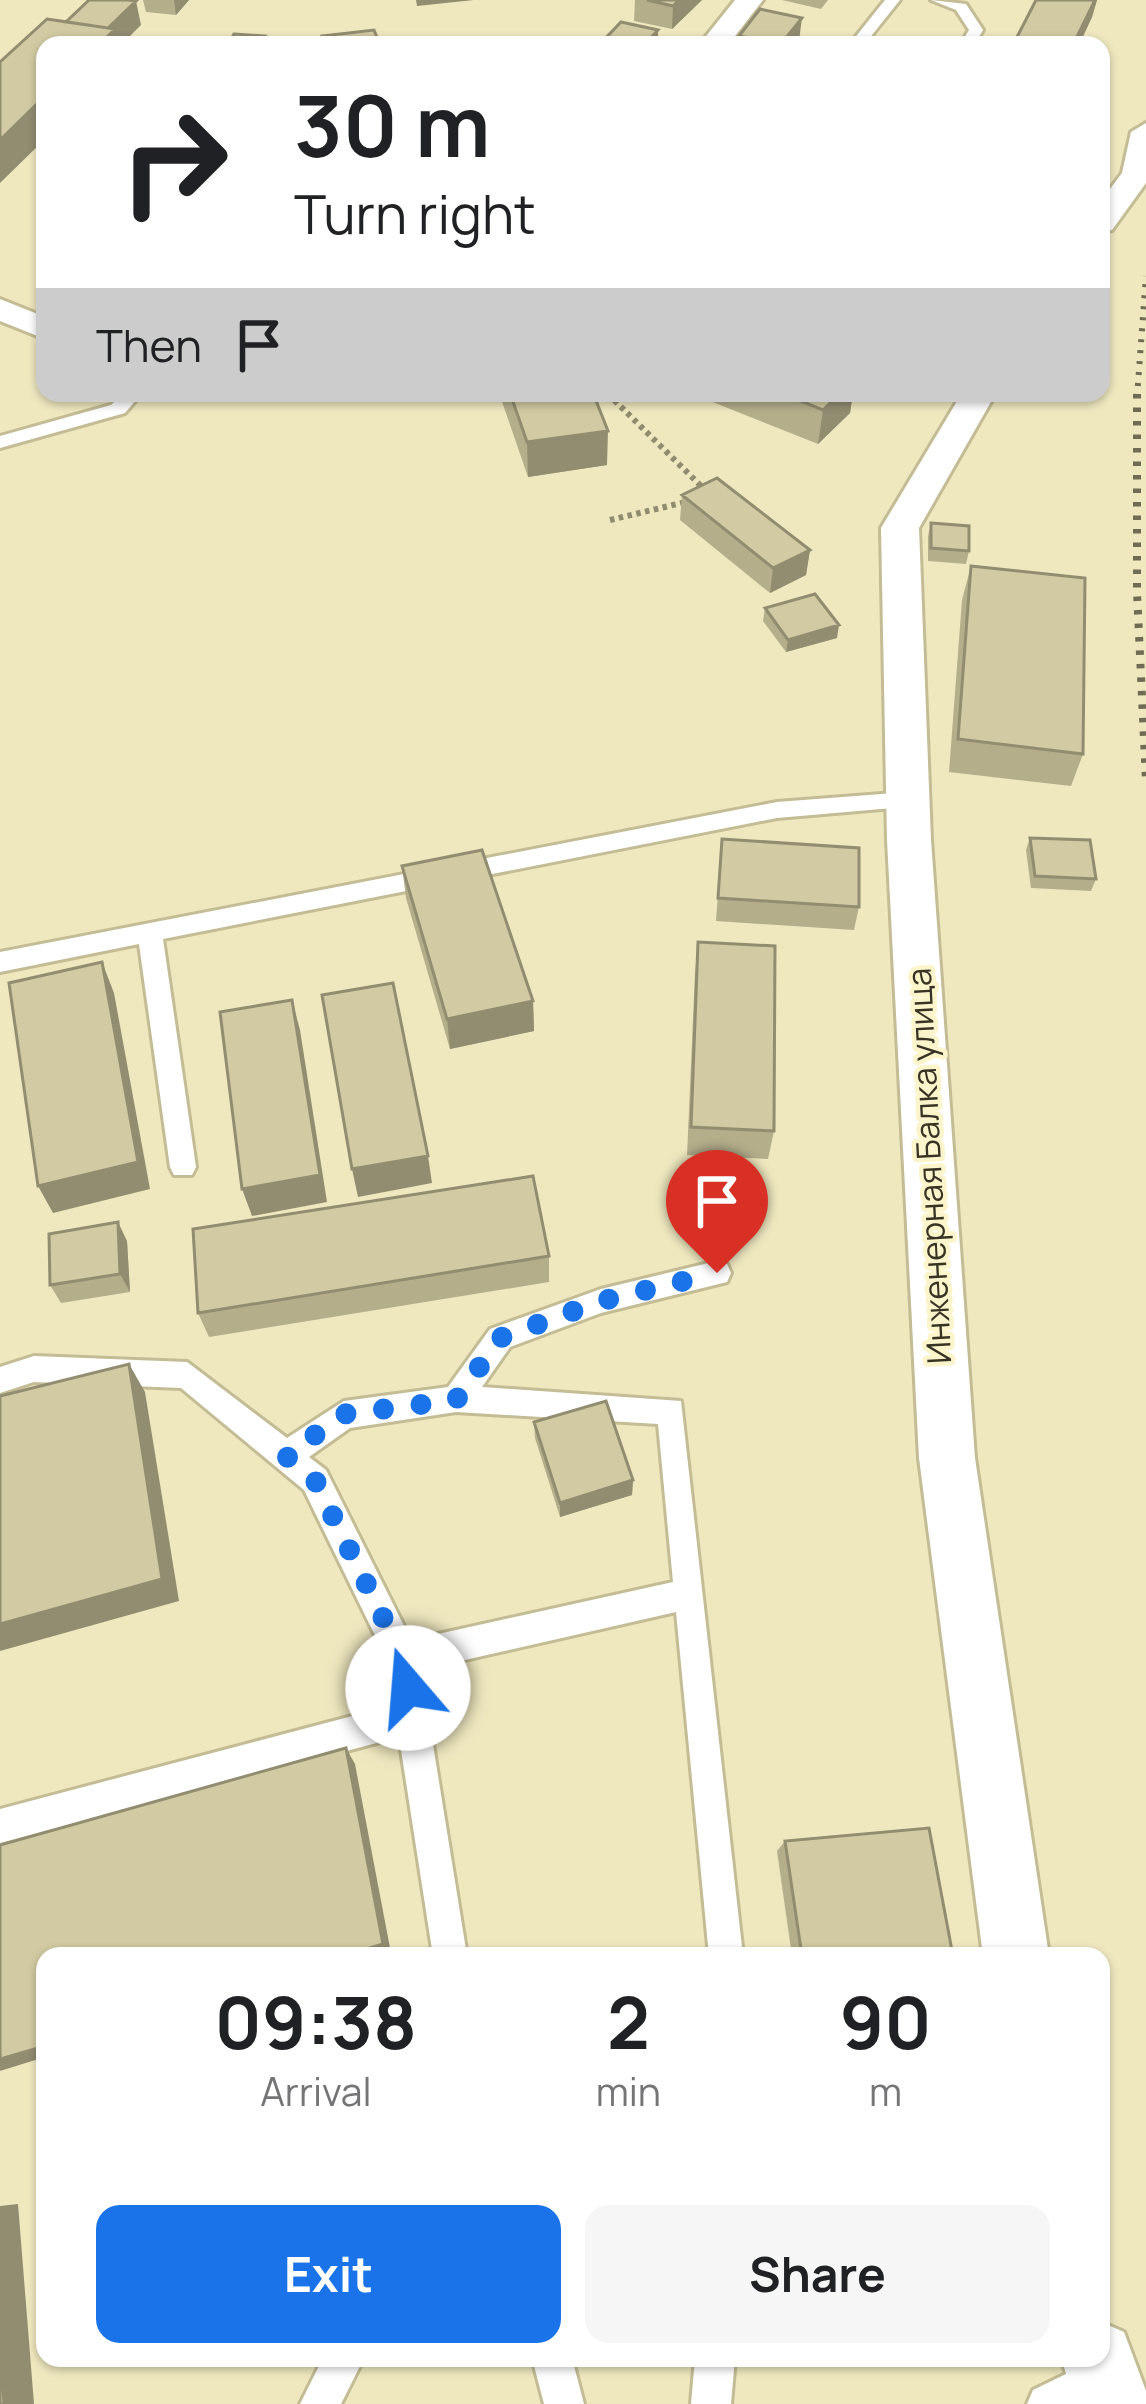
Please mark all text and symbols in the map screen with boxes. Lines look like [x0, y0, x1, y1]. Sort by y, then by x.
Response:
text: 30 m [294, 67, 490, 182]
icon: right [96, 84, 252, 240]
text: Turn right [294, 176, 536, 250]
icon: arrive [226, 312, 292, 378]
text: Then [96, 314, 202, 376]
street label: Инженерная Балка улица [896, 967, 961, 1365]
pin [666, 1150, 768, 1273]
icon: arrive [684, 1168, 750, 1234]
position arrow [345, 1625, 471, 1751]
text: 09:38 [214, 1972, 417, 2071]
text: 2 [607, 1972, 650, 2071]
text: 90 [839, 1972, 932, 2071]
text: Arrival [260, 2064, 372, 2118]
text: min [596, 2064, 661, 2118]
text: m [869, 2064, 902, 2118]
button: Exit [96, 2205, 561, 2343]
button: Share [585, 2205, 1050, 2343]

